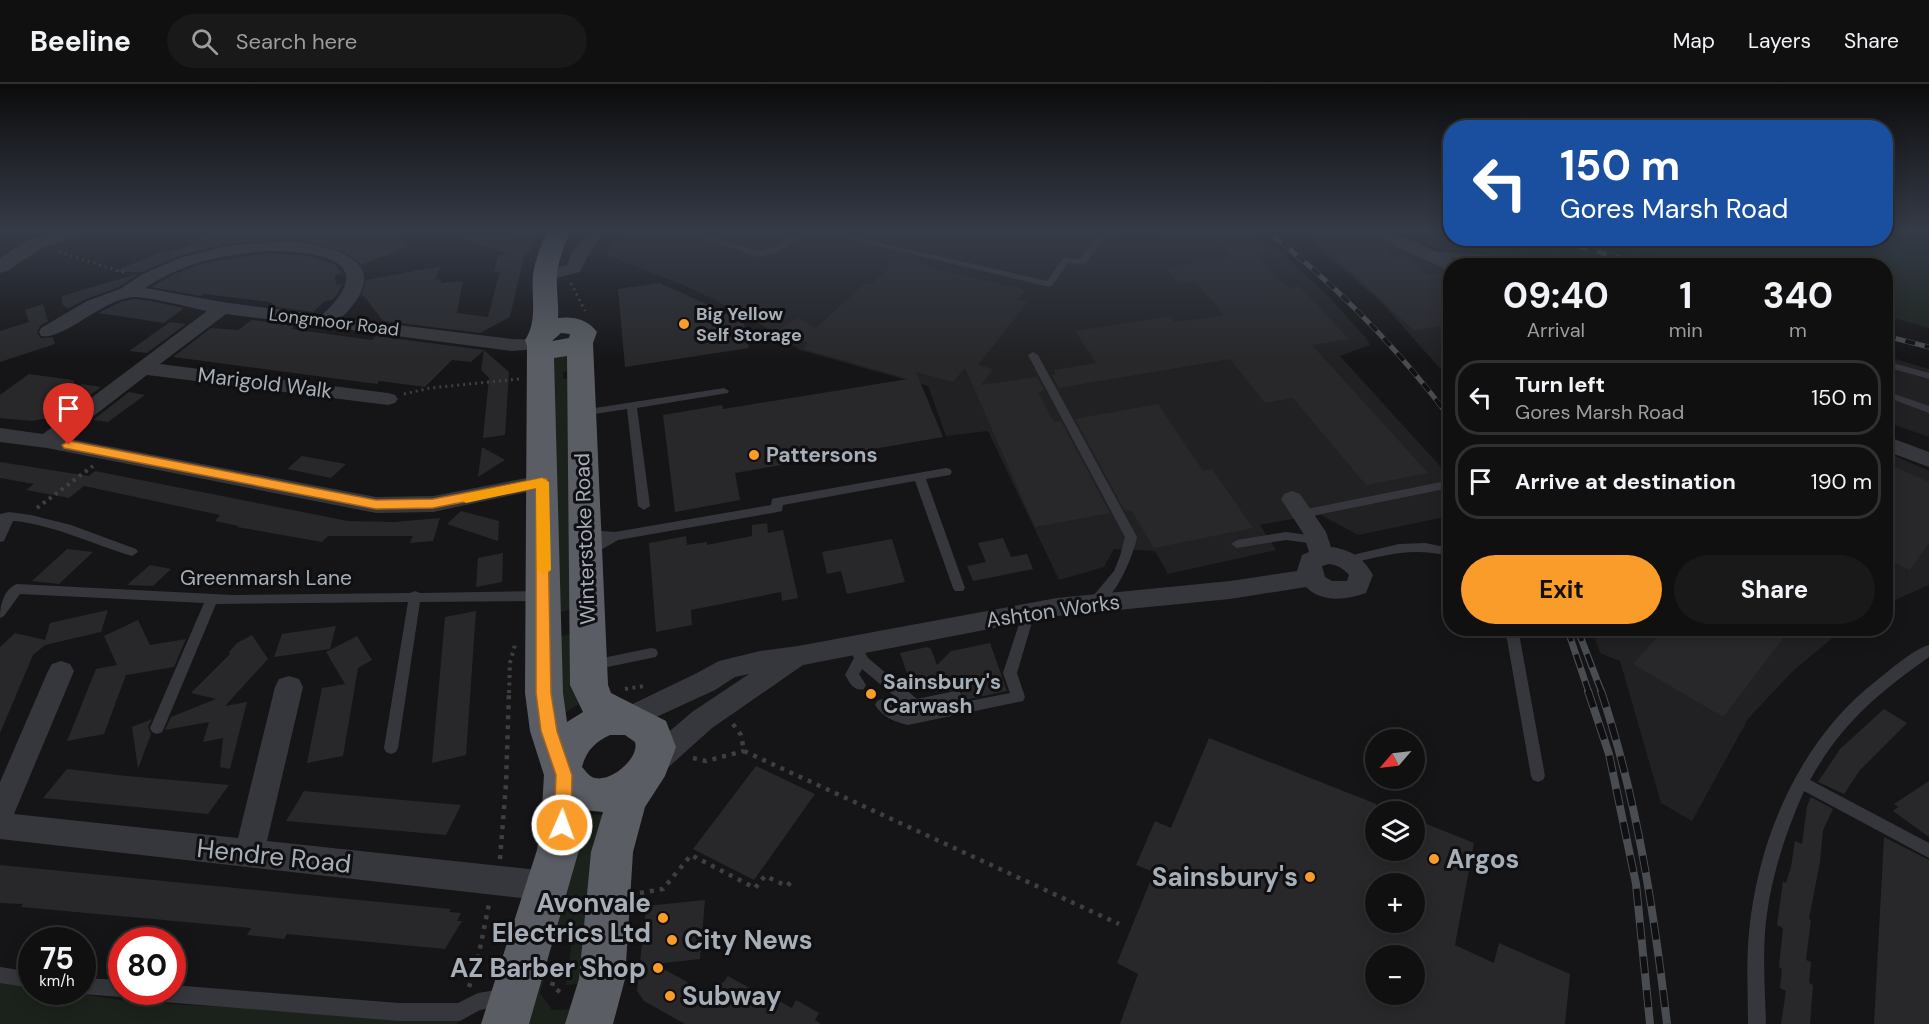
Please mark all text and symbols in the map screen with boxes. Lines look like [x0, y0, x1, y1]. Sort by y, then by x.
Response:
search box [167, 14, 587, 68]
text: Beeline [30, 23, 131, 60]
icon: search [188, 25, 221, 58]
text: Search here [236, 27, 357, 56]
text: Map [1673, 27, 1715, 55]
text: Layers [1748, 27, 1811, 55]
text: Share [1844, 27, 1899, 55]
text: 150 m [1560, 138, 1680, 193]
icon: left [1461, 144, 1539, 222]
text: Gores Marsh Road [1560, 191, 1789, 226]
text: 09:40 [1503, 272, 1609, 319]
text: 1 [1679, 272, 1692, 319]
text: 340 [1763, 272, 1833, 319]
street label: Longmoor Road [268, 302, 400, 342]
place label: Big Yellow Self Storage [696, 302, 802, 347]
marker: Big Yellow Self Storage [677, 317, 691, 331]
text: Arrival [1527, 317, 1585, 343]
text: min [1669, 317, 1703, 343]
text: m [1789, 317, 1807, 343]
street label: Marigold Walk [196, 361, 334, 405]
text: Turn left [1515, 370, 1605, 399]
icon: left [1464, 381, 1497, 414]
pin [43, 383, 94, 445]
text: 150 m [1811, 383, 1872, 412]
icon: arrive [52, 392, 85, 425]
text: Gores Marsh Road [1515, 399, 1684, 425]
place label: Pattersons [766, 441, 878, 469]
marker: Pattersons [747, 448, 761, 462]
street label: Winterstoke Road [568, 453, 602, 625]
icon: arrive [1464, 465, 1497, 498]
text: Arrive at destination [1515, 467, 1736, 496]
text: 190 m [1811, 467, 1872, 496]
button: Exit [1461, 555, 1662, 624]
button: Share [1674, 555, 1875, 624]
street label: Greenmarsh Lane [180, 564, 352, 592]
street label: Ashton Works [984, 588, 1122, 634]
place label: Sainsbury's Carwash [883, 668, 1001, 720]
marker: Sainsbury's Carwash [864, 687, 878, 701]
north arrow [1365, 729, 1425, 789]
map controls [1365, 729, 1425, 1005]
position arrow [530, 793, 594, 857]
button: layers [1365, 801, 1425, 861]
street label: Hendre Road [195, 831, 353, 881]
place label: Argos [1446, 842, 1519, 876]
marker: Argos [1427, 852, 1441, 866]
place label: Sainsbury's [1152, 860, 1298, 894]
marker: Sainsbury's [1303, 870, 1317, 884]
button: + [1365, 873, 1425, 933]
place label: Avonvale Electrics Ltd [492, 886, 651, 950]
marker: Avonvale Electrics Ltd [656, 911, 670, 925]
place label: City News [684, 923, 813, 957]
speed limit sign: 80 [108, 927, 186, 1005]
marker: City News [665, 933, 679, 947]
text: 75 [40, 939, 74, 978]
button: − [1365, 945, 1425, 1005]
place label: AZ Barber Shop [450, 951, 646, 985]
marker: AZ Barber Shop [651, 961, 665, 975]
text: km/h [39, 971, 75, 991]
place label: Subway [682, 979, 782, 1013]
marker: Subway [663, 989, 677, 1003]

